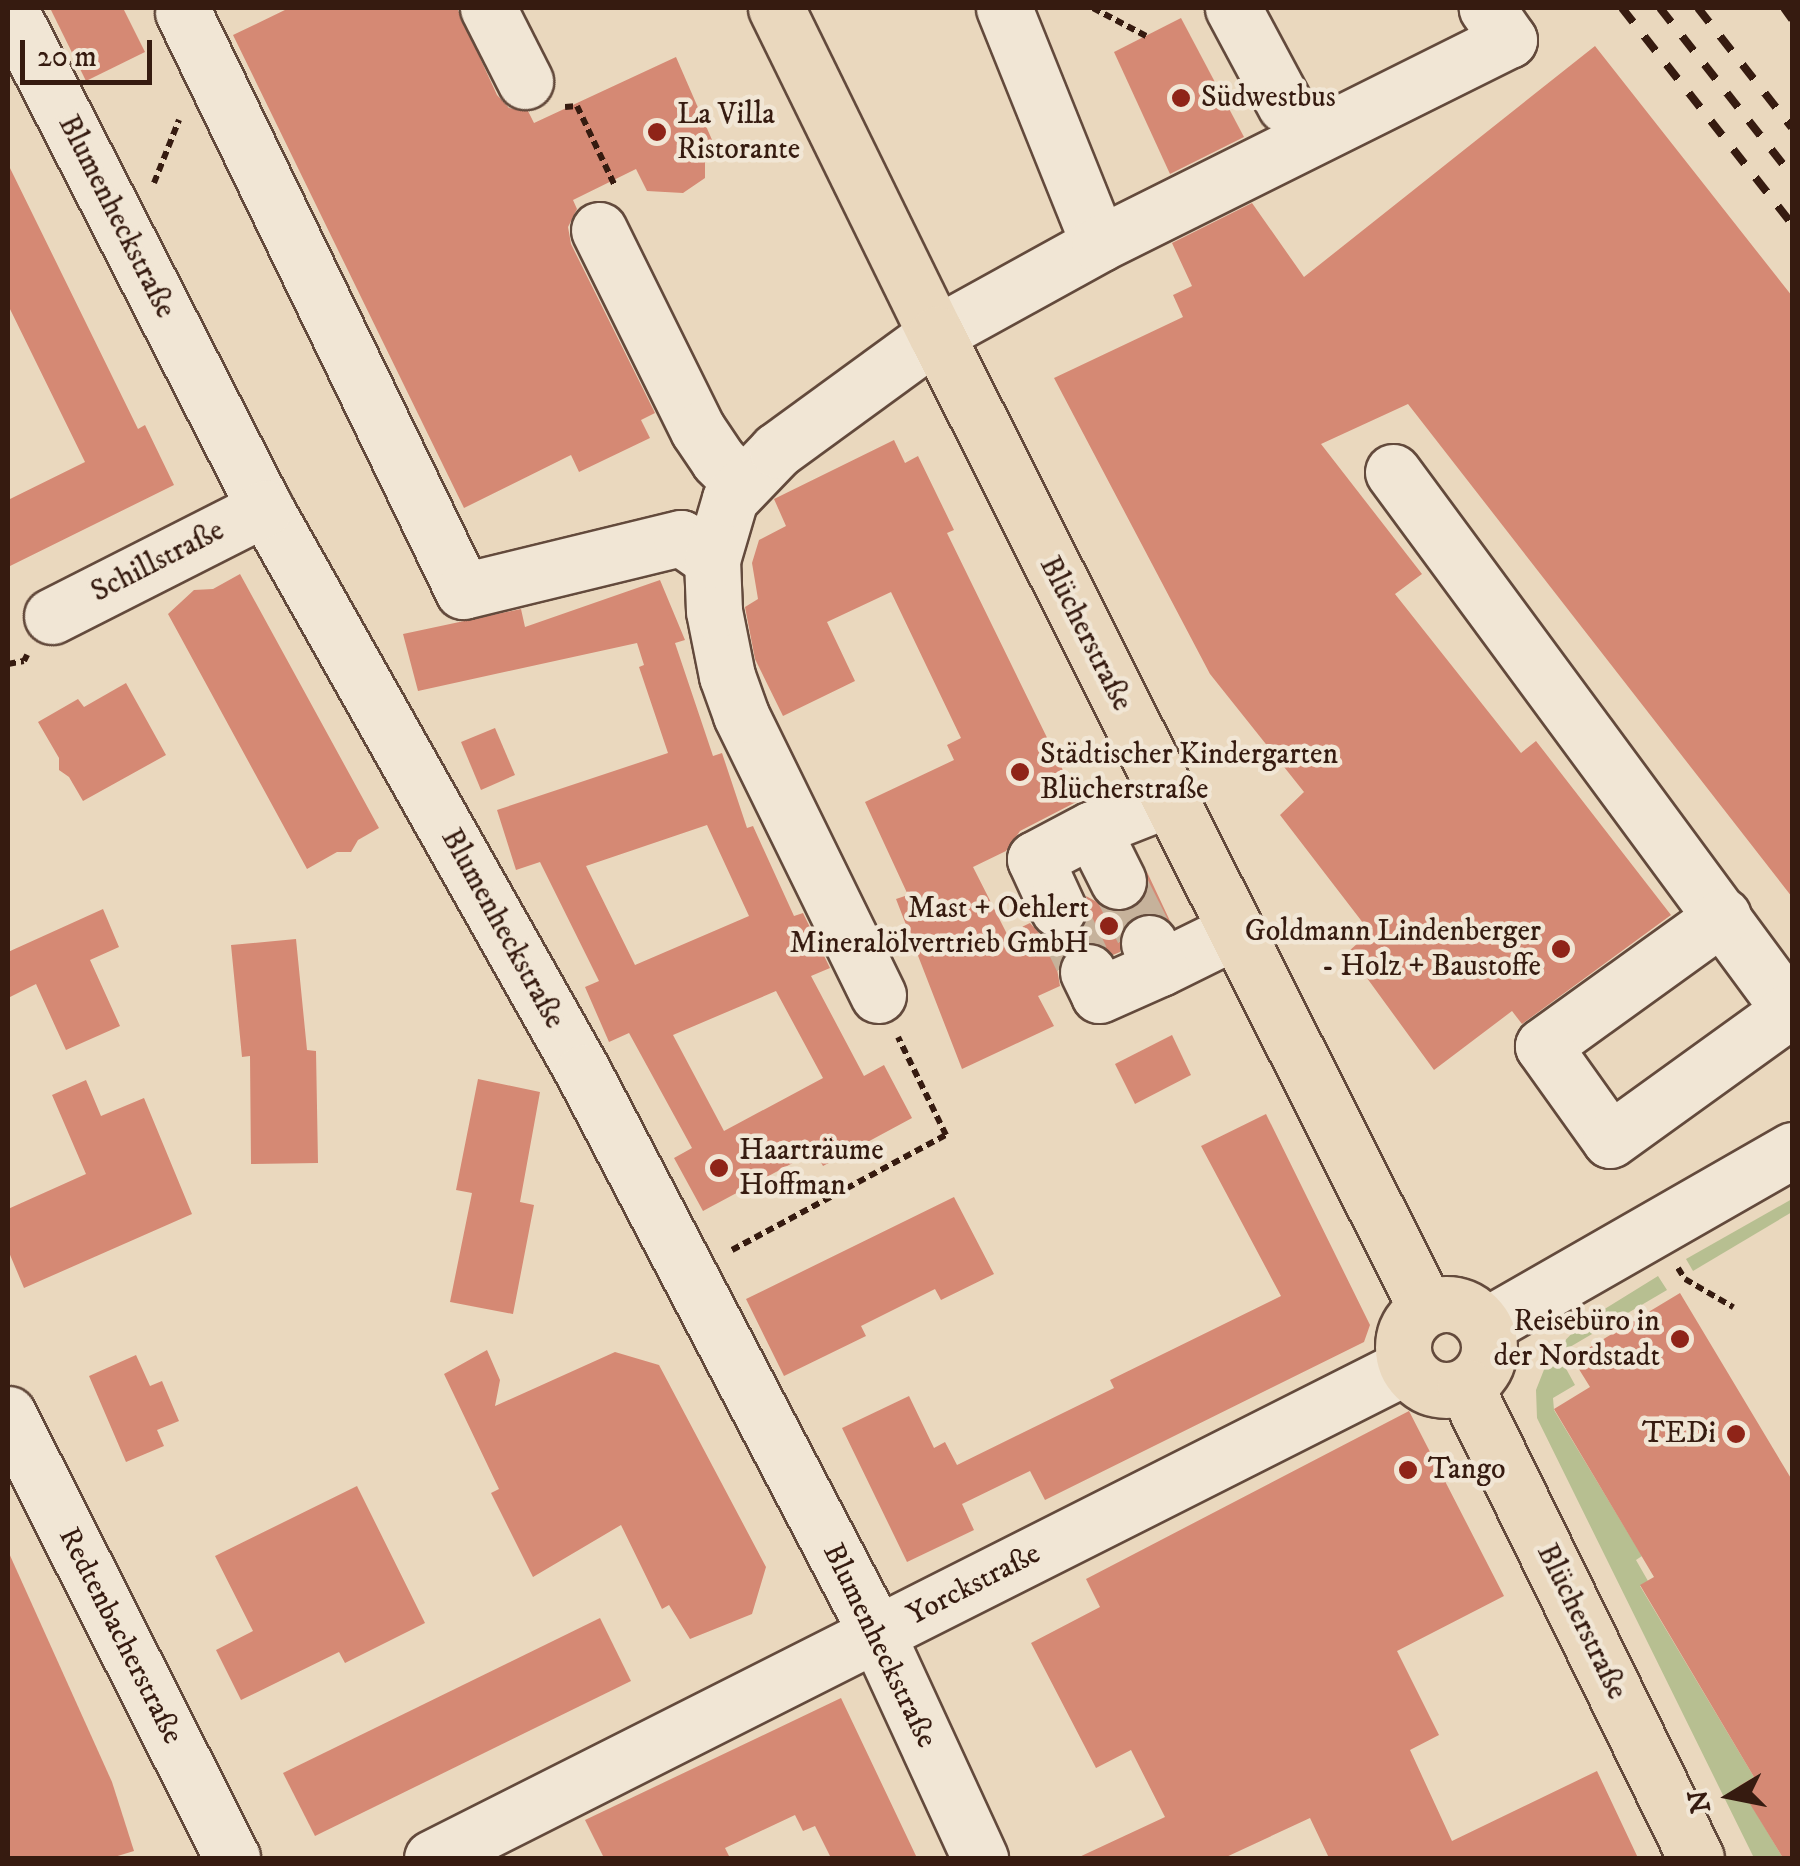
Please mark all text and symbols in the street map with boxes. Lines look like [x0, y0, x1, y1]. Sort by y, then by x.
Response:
scale bar [25, 20, 158, 82]
text: 20 m [37, 39, 97, 76]
place label: Südwestbus [1201, 80, 1336, 116]
marker: Südwestbus [1170, 87, 1192, 109]
place label: La Villa Ristorante [677, 97, 800, 168]
street label: Blumenheckstraße [49, 110, 183, 324]
marker: La Villa Ristorante [646, 121, 668, 143]
street label: Schillstraße [86, 513, 230, 611]
street label: Blücherstraße [1031, 551, 1139, 717]
place label: Städtischer Kindergarten Blücherstraße [1040, 737, 1338, 808]
marker: Städtischer Kindergarten Blücherstraße [1009, 761, 1031, 783]
street label: Blumenheckstraße [432, 823, 572, 1035]
place label: Mast + Oehlert Mineralölvertrieb GmbH [789, 891, 1089, 962]
place label: Goldmann Lindenberger - Holz + Baustoffe [1245, 914, 1541, 984]
marker: Mast + Oehlert Mineralölvertrieb GmbH [1098, 915, 1120, 937]
marker: Goldmann Lindenberger - Holz + Baustoffe [1550, 938, 1572, 960]
place label: Haarträume Hoffman [739, 1133, 884, 1204]
marker: Haarträume Hoffman [708, 1157, 730, 1179]
place label: Reisebüro in der Nordstadt [1494, 1304, 1660, 1374]
marker: Reisebüro in der Nordstadt [1669, 1328, 1691, 1350]
place label: TEDi [1642, 1416, 1716, 1452]
marker: TEDi [1725, 1423, 1747, 1445]
place label: Tango [1428, 1452, 1506, 1488]
marker: Tango [1397, 1459, 1419, 1481]
street label: Redtenbacherstraße [50, 1522, 190, 1750]
street label: Yorckstraße [901, 1536, 1047, 1634]
street label: Blumenheckstraße [814, 1538, 944, 1754]
street label: Blücherstraße [1528, 1538, 1634, 1706]
north arrow [1680, 1746, 1780, 1846]
text: N [1681, 1787, 1719, 1816]

